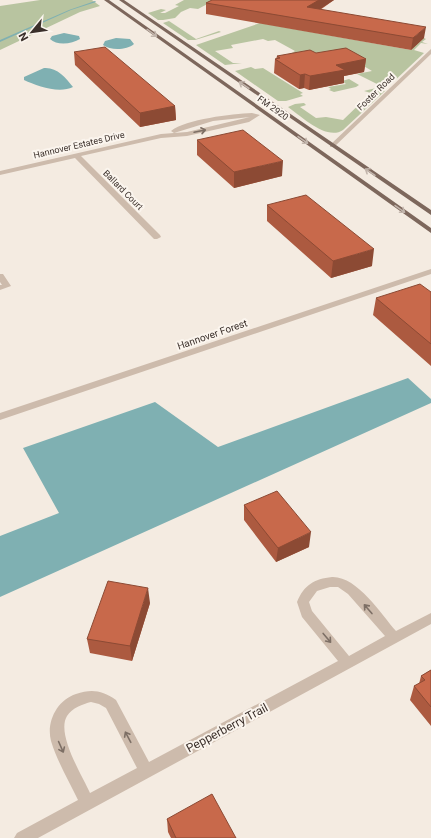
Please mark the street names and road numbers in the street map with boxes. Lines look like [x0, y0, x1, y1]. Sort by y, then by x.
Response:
street label: Foster Road [355, 72, 397, 112]
street label: FM 2920 [256, 94, 290, 122]
street label: Hannover Estates Drive [33, 130, 126, 160]
street label: Ballard Court [101, 168, 145, 212]
street label: Hannover Forest [176, 317, 249, 352]
street label: Pepperberry Trail [184, 701, 270, 755]

